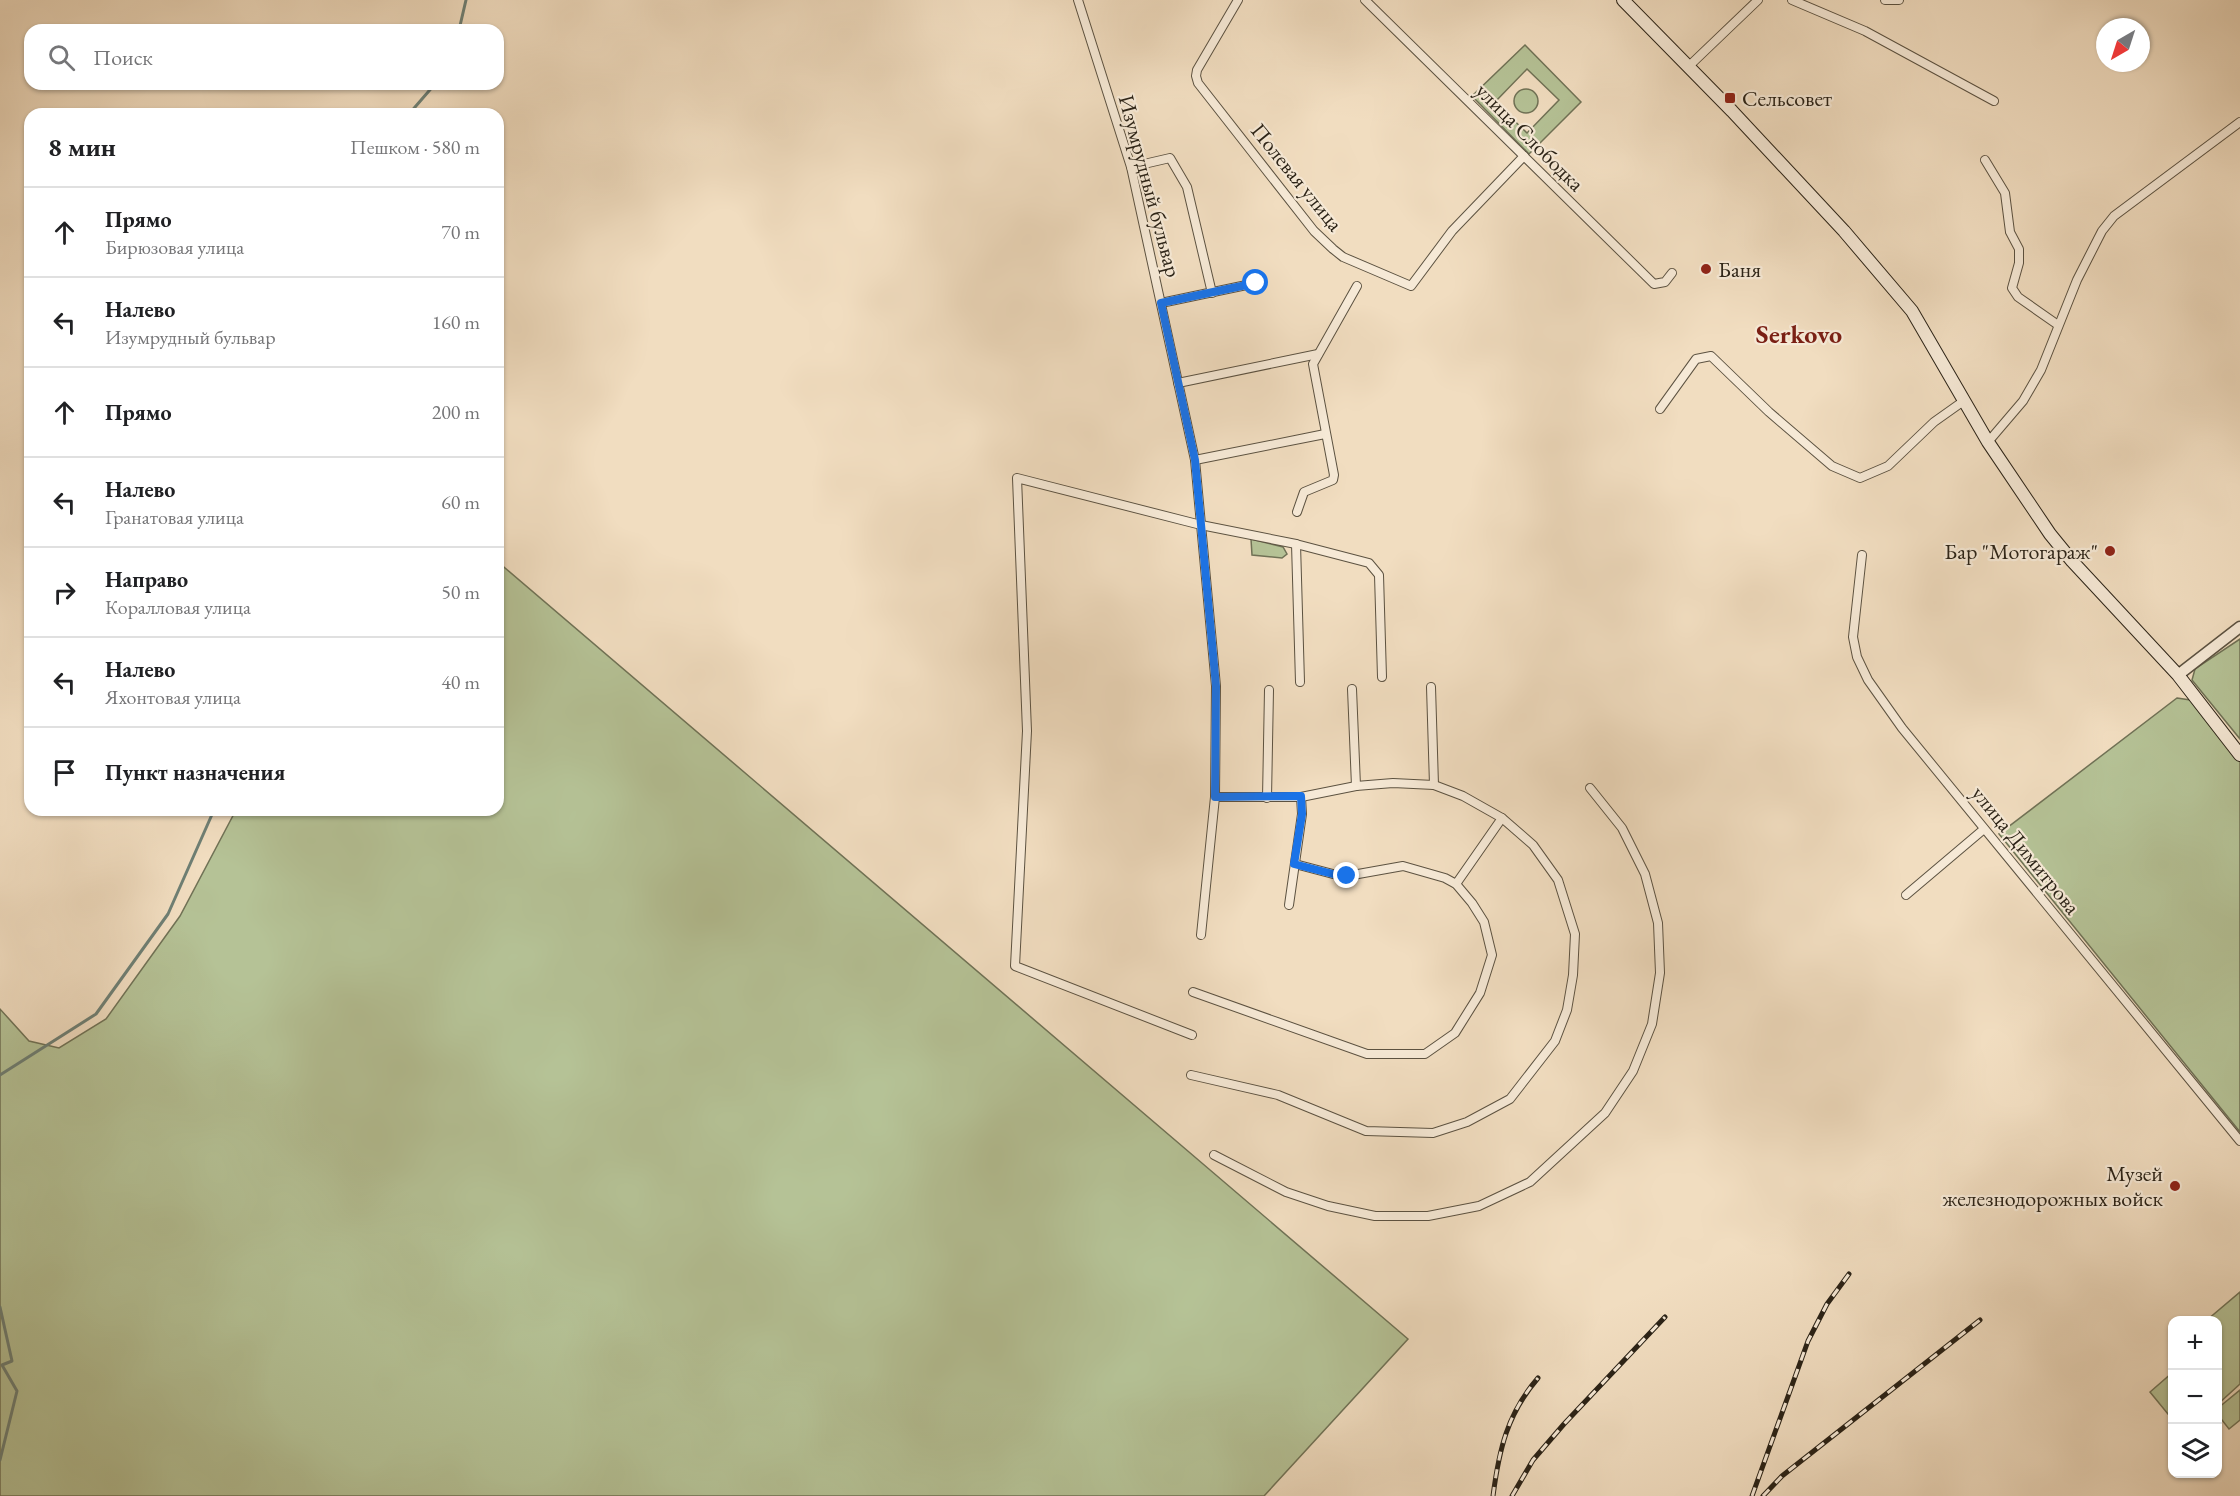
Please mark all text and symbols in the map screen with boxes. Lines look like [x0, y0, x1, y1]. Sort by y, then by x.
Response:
north arrow [2096, 18, 2150, 72]
search box [24, 24, 504, 90]
icon: search [45, 41, 78, 74]
text: Поиск [93, 43, 153, 72]
street label: улица Слободка [1469, 76, 1591, 198]
place label: Сельсовет [1742, 84, 1832, 113]
marker: Сельсовет [1723, 91, 1737, 105]
street label: Изумрудный бульвар [1112, 92, 1188, 280]
street label: Полевая улица [1244, 117, 1350, 237]
text: 8 мин [48, 130, 116, 164]
text: Пешком · 580 m [350, 134, 480, 160]
text: Прямо [105, 205, 172, 234]
icon: ahead [48, 216, 81, 249]
text: 70 m [441, 219, 480, 245]
text: Бирюзовая улица [105, 234, 244, 260]
place label: Баня [1718, 255, 1761, 284]
marker: Баня [1699, 262, 1713, 276]
route start [1242, 269, 1268, 295]
text: Налево [105, 295, 175, 324]
icon: left [48, 306, 81, 339]
text: 160 m [432, 309, 480, 335]
district label: Serkovo [1756, 317, 1842, 351]
text: Изумрудный бульвар [105, 324, 276, 350]
icon: ahead [48, 396, 81, 429]
text: Прямо [105, 398, 172, 427]
text: 200 m [432, 399, 480, 425]
text: Налево [105, 475, 175, 504]
icon: left [48, 486, 81, 519]
text: 60 m [441, 489, 480, 515]
text: Гранатовая улица [105, 504, 244, 530]
place label: Бар "Мотогараж" [1944, 537, 2098, 566]
marker: Бар "Мотогараж" [2103, 544, 2117, 558]
text: Направо [105, 565, 188, 594]
icon: right [48, 576, 81, 609]
text: 50 m [441, 579, 480, 605]
text: Коралловая улица [105, 594, 251, 620]
text: Налево [105, 655, 175, 684]
icon: left [48, 666, 81, 699]
text: 40 m [441, 669, 480, 695]
text: Яхонтовая улица [105, 684, 241, 710]
icon: arrive [48, 756, 81, 789]
text: Пункт назначения [105, 758, 285, 787]
street label: улица Димитрова [1965, 780, 2087, 921]
route end [1333, 862, 1359, 888]
place label: Музей железнодорожных войск [1942, 1159, 2163, 1213]
marker: Музей железнодорожных войск [2168, 1179, 2182, 1193]
map controls [2168, 1316, 2222, 1478]
button: + [2168, 1316, 2222, 1370]
button: − [2168, 1370, 2222, 1424]
button: layers [2168, 1424, 2222, 1478]

